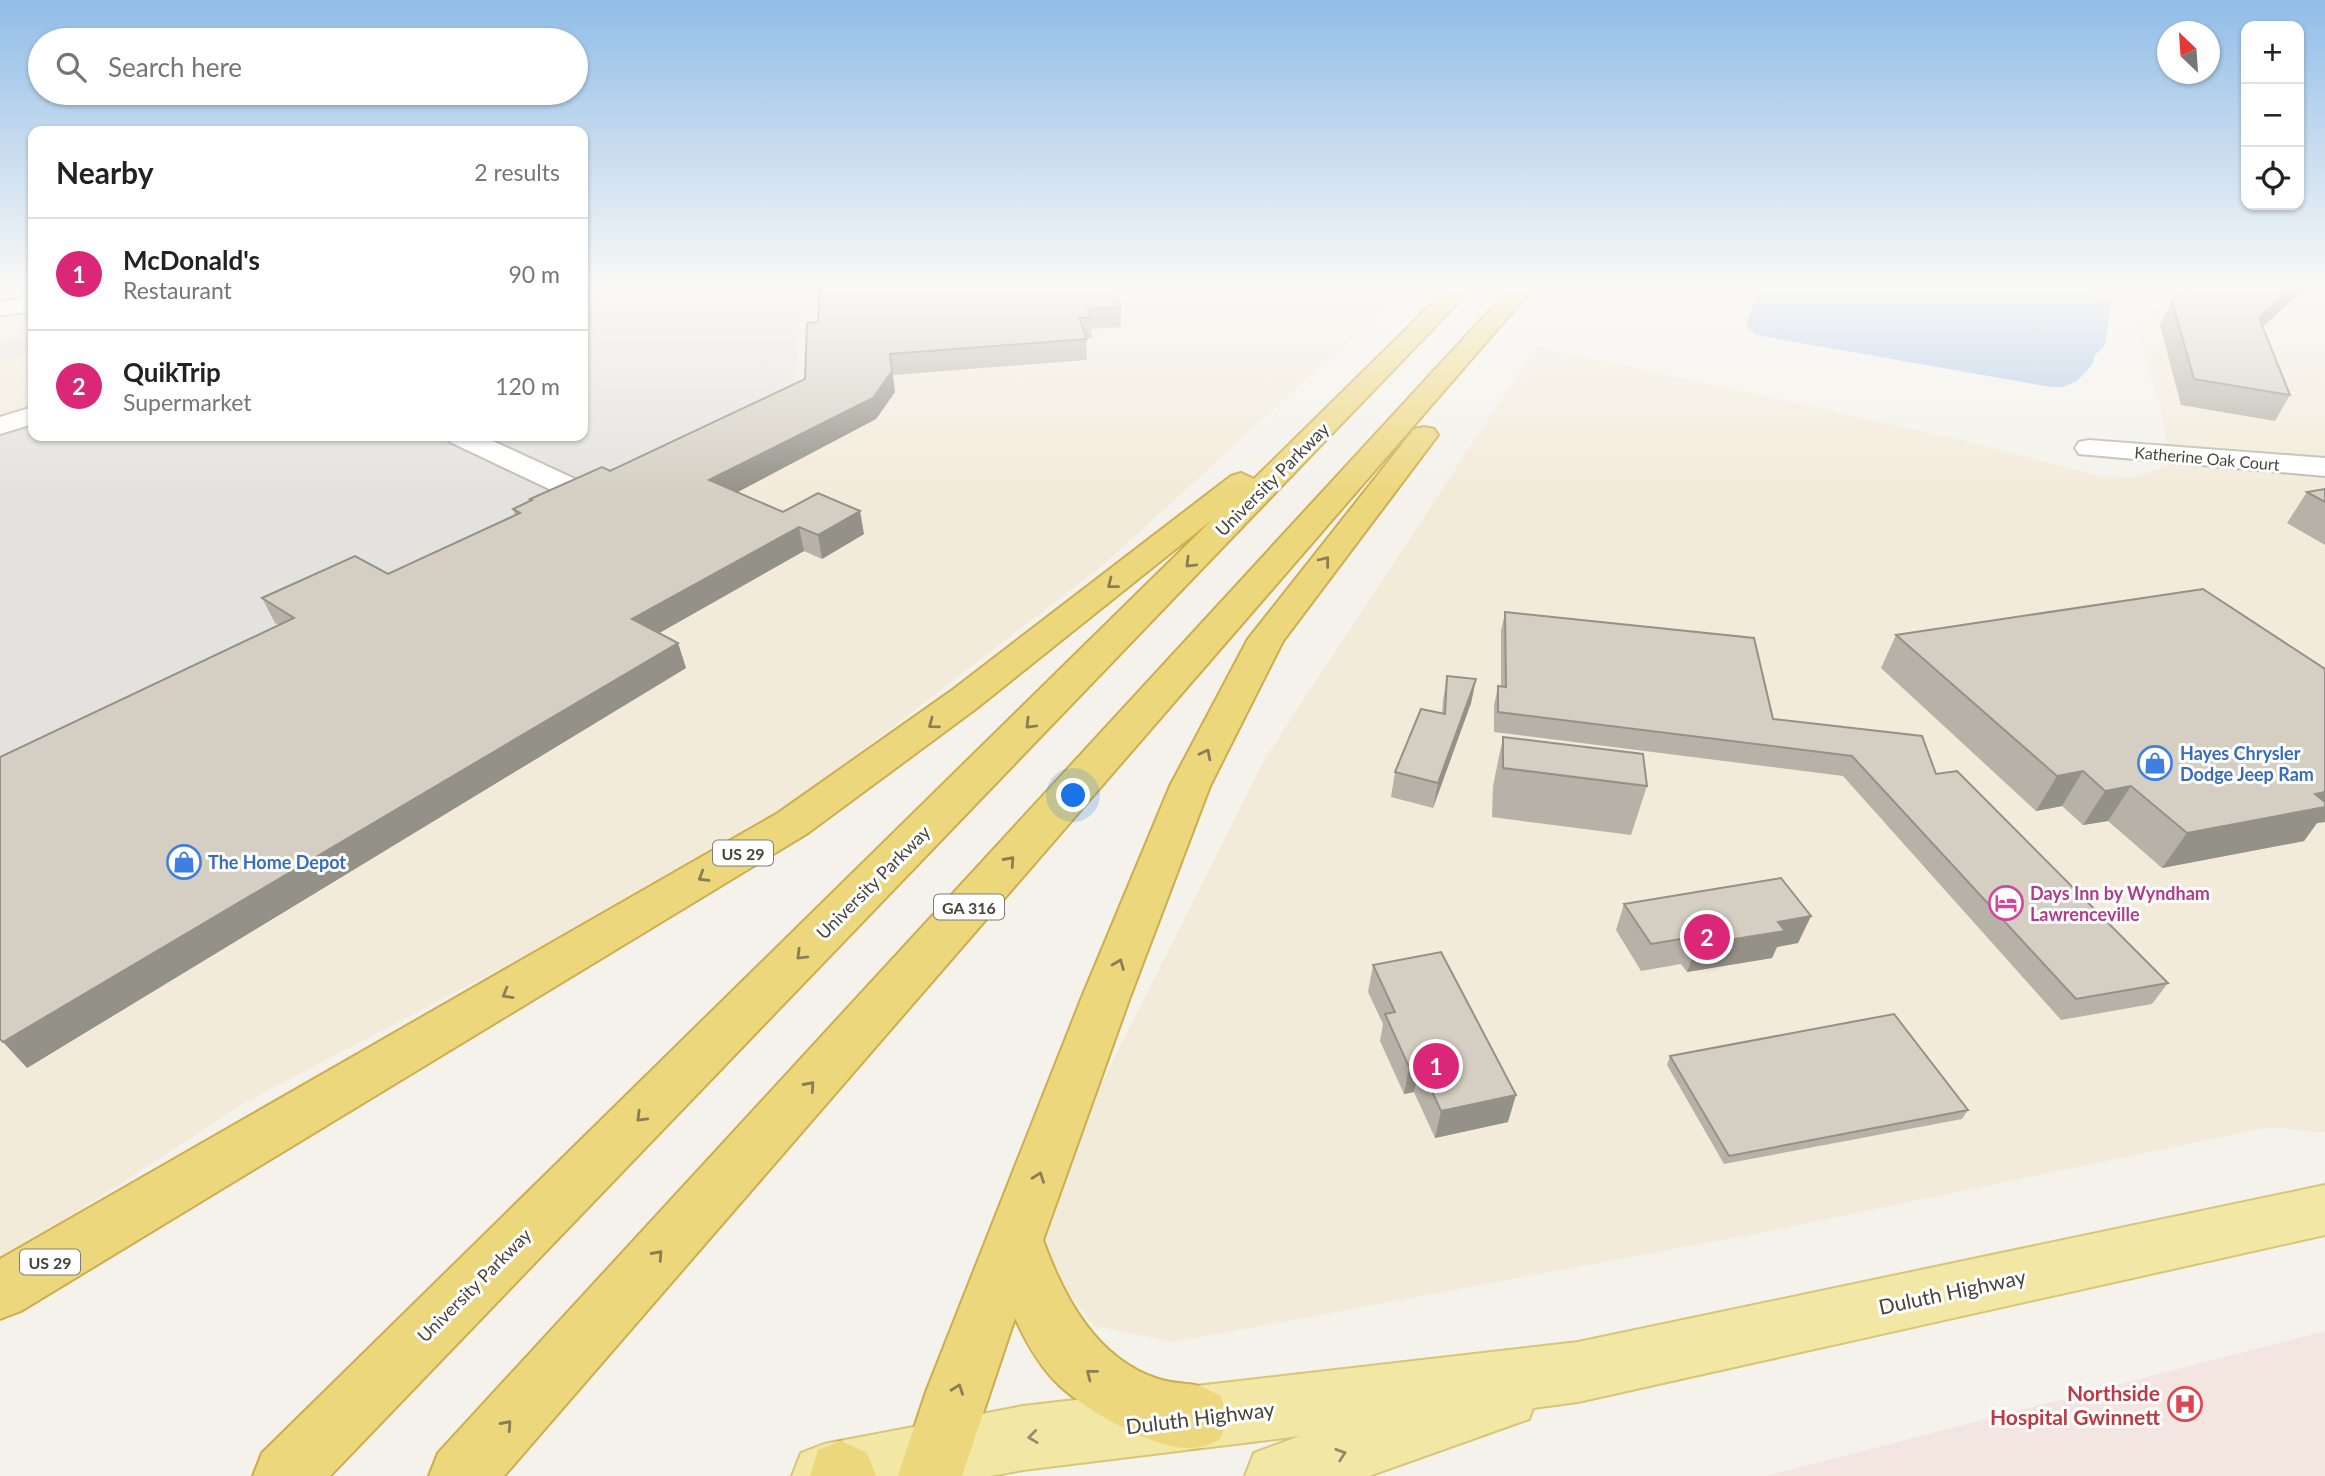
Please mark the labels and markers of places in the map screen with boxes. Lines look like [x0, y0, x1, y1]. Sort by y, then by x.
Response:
place label: Hayes Chrysler Dodge Jeep Ram [2180, 742, 2314, 785]
shop icon: Hayes Chrysler Dodge Jeep Ram [2136, 744, 2174, 782]
shop icon: The Home Depot [165, 843, 203, 881]
place label: The Home Depot [208, 851, 346, 873]
place label: Days Inn by Wyndham Lawrenceville [2030, 882, 2210, 925]
hotel icon: Days Inn by Wyndham Lawrenceville [1987, 884, 2025, 922]
pin: 2 [1684, 911, 1730, 963]
pin: 1 [1413, 1040, 1459, 1092]
place label: Northside Hospital Gwinnett [1990, 1380, 2160, 1429]
hospital icon: Northside Hospital Gwinnett [2166, 1385, 2204, 1423]

